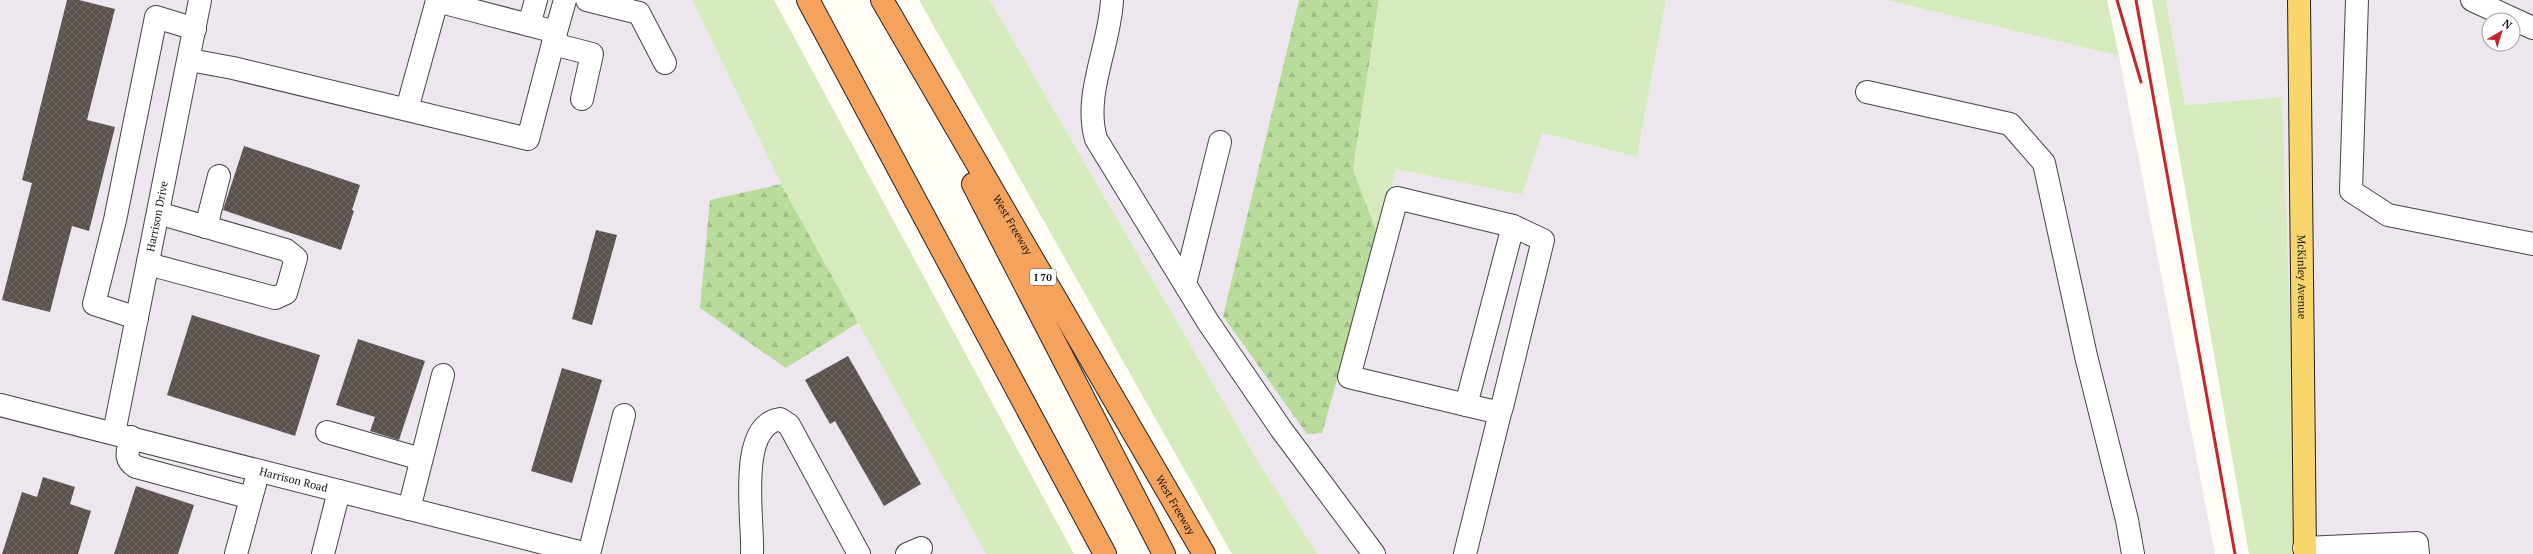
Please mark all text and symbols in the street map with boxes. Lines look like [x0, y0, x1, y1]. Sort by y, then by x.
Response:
north arrow [2481, 12, 2521, 52]
text: N [2500, 16, 2515, 33]
street label: Harrison Drive [143, 179, 171, 253]
street label: West Freeway [990, 192, 1036, 258]
street label: McKinley Avenue [2295, 235, 2309, 320]
road number: I 70 [1030, 269, 1056, 285]
street label: Harrison Road [258, 464, 329, 495]
street label: West Freeway [1153, 472, 1199, 538]

